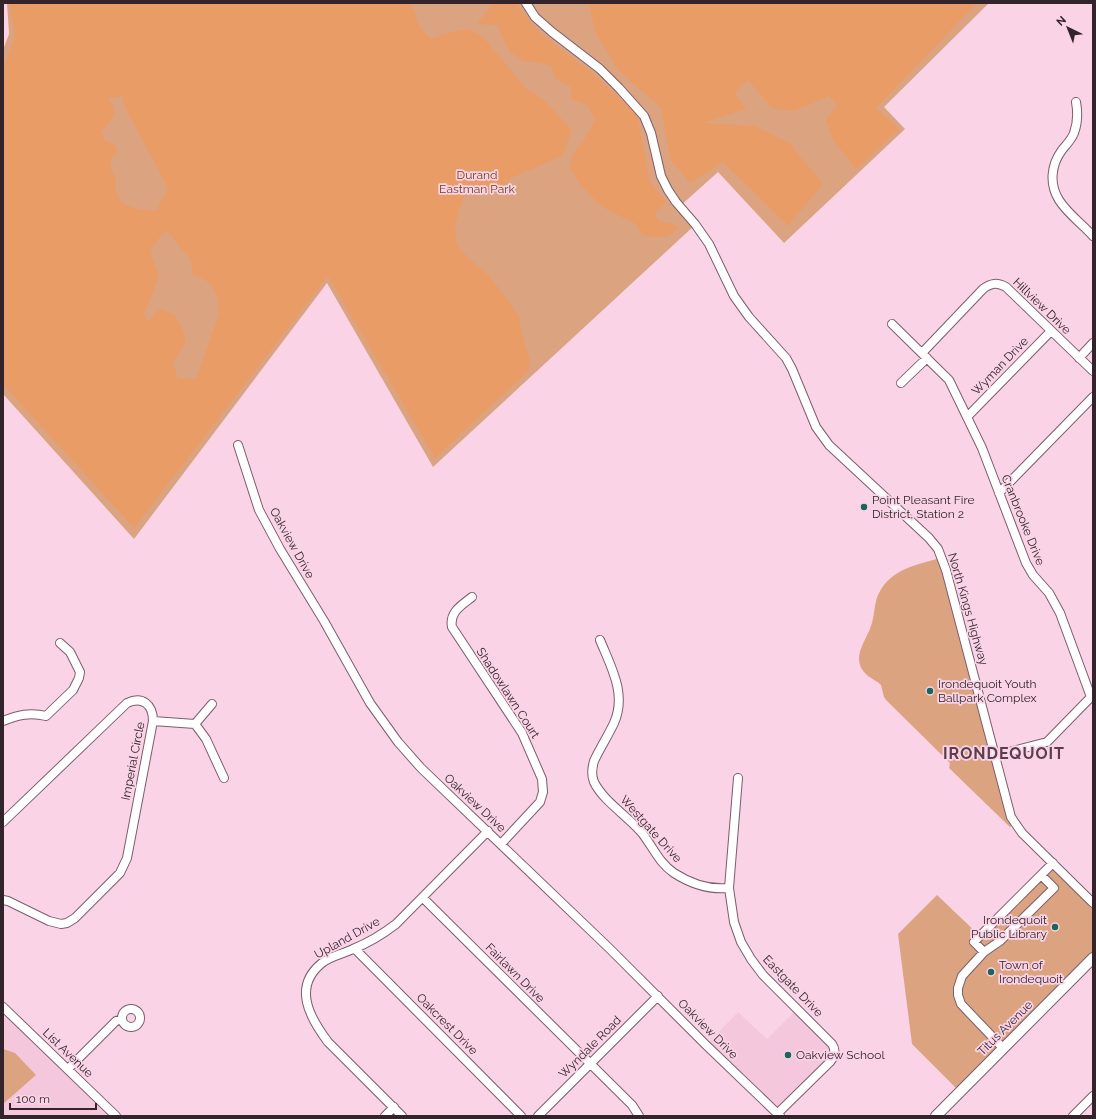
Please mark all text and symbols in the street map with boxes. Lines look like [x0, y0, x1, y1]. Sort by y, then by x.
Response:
north arrow [1048, 8, 1088, 48]
text: N [1054, 13, 1069, 29]
park label: Durand Eastman Park [439, 168, 516, 196]
street label: Hillview Drive [1010, 275, 1074, 337]
street label: Wyman Drive [969, 334, 1031, 398]
street label: Cranbrooke Drive [998, 473, 1048, 567]
place label: Point Pleasant Fire District, Station 2 [872, 493, 975, 521]
marker: Point Pleasant Fire District, Station 2 [859, 502, 869, 512]
street label: Oakview Drive [267, 505, 317, 581]
street label: North Kings Highway [945, 551, 991, 667]
street label: Shadowlawn Court [474, 645, 542, 741]
place label: Irondequoit Youth Ballpark Complex [938, 677, 1037, 705]
marker: Irondequoit Youth Ballpark Complex [925, 686, 935, 696]
street label: Imperial Circle [119, 721, 147, 801]
district label: IRONDEQUOIT [943, 744, 1065, 763]
street label: Oakview Drive [441, 771, 509, 835]
street label: Westgate Drive [617, 793, 685, 865]
place label: Irondequoit Public Library [971, 913, 1047, 941]
street label: Upland Drive [312, 914, 382, 962]
marker: Irondequoit Public Library [1050, 922, 1060, 932]
street label: Fairlawn Drive [483, 941, 547, 1005]
street label: Eastgate Drive [760, 952, 826, 1020]
place label: Town of Irondequoit [999, 958, 1063, 986]
marker: Town of Irondequoit [986, 967, 996, 977]
street label: Oakcrest Drive [414, 991, 480, 1057]
street label: Oakview Drive [675, 996, 741, 1062]
street label: Titus Avenue [975, 998, 1035, 1058]
street label: Wyndale Road [556, 1013, 624, 1081]
street label: List Avenue [40, 1026, 96, 1080]
place label: Oakview School [796, 1048, 885, 1062]
marker: Oakview School [783, 1050, 793, 1060]
scale bar [10, 1085, 96, 1111]
text: 100 m [16, 1092, 50, 1106]

